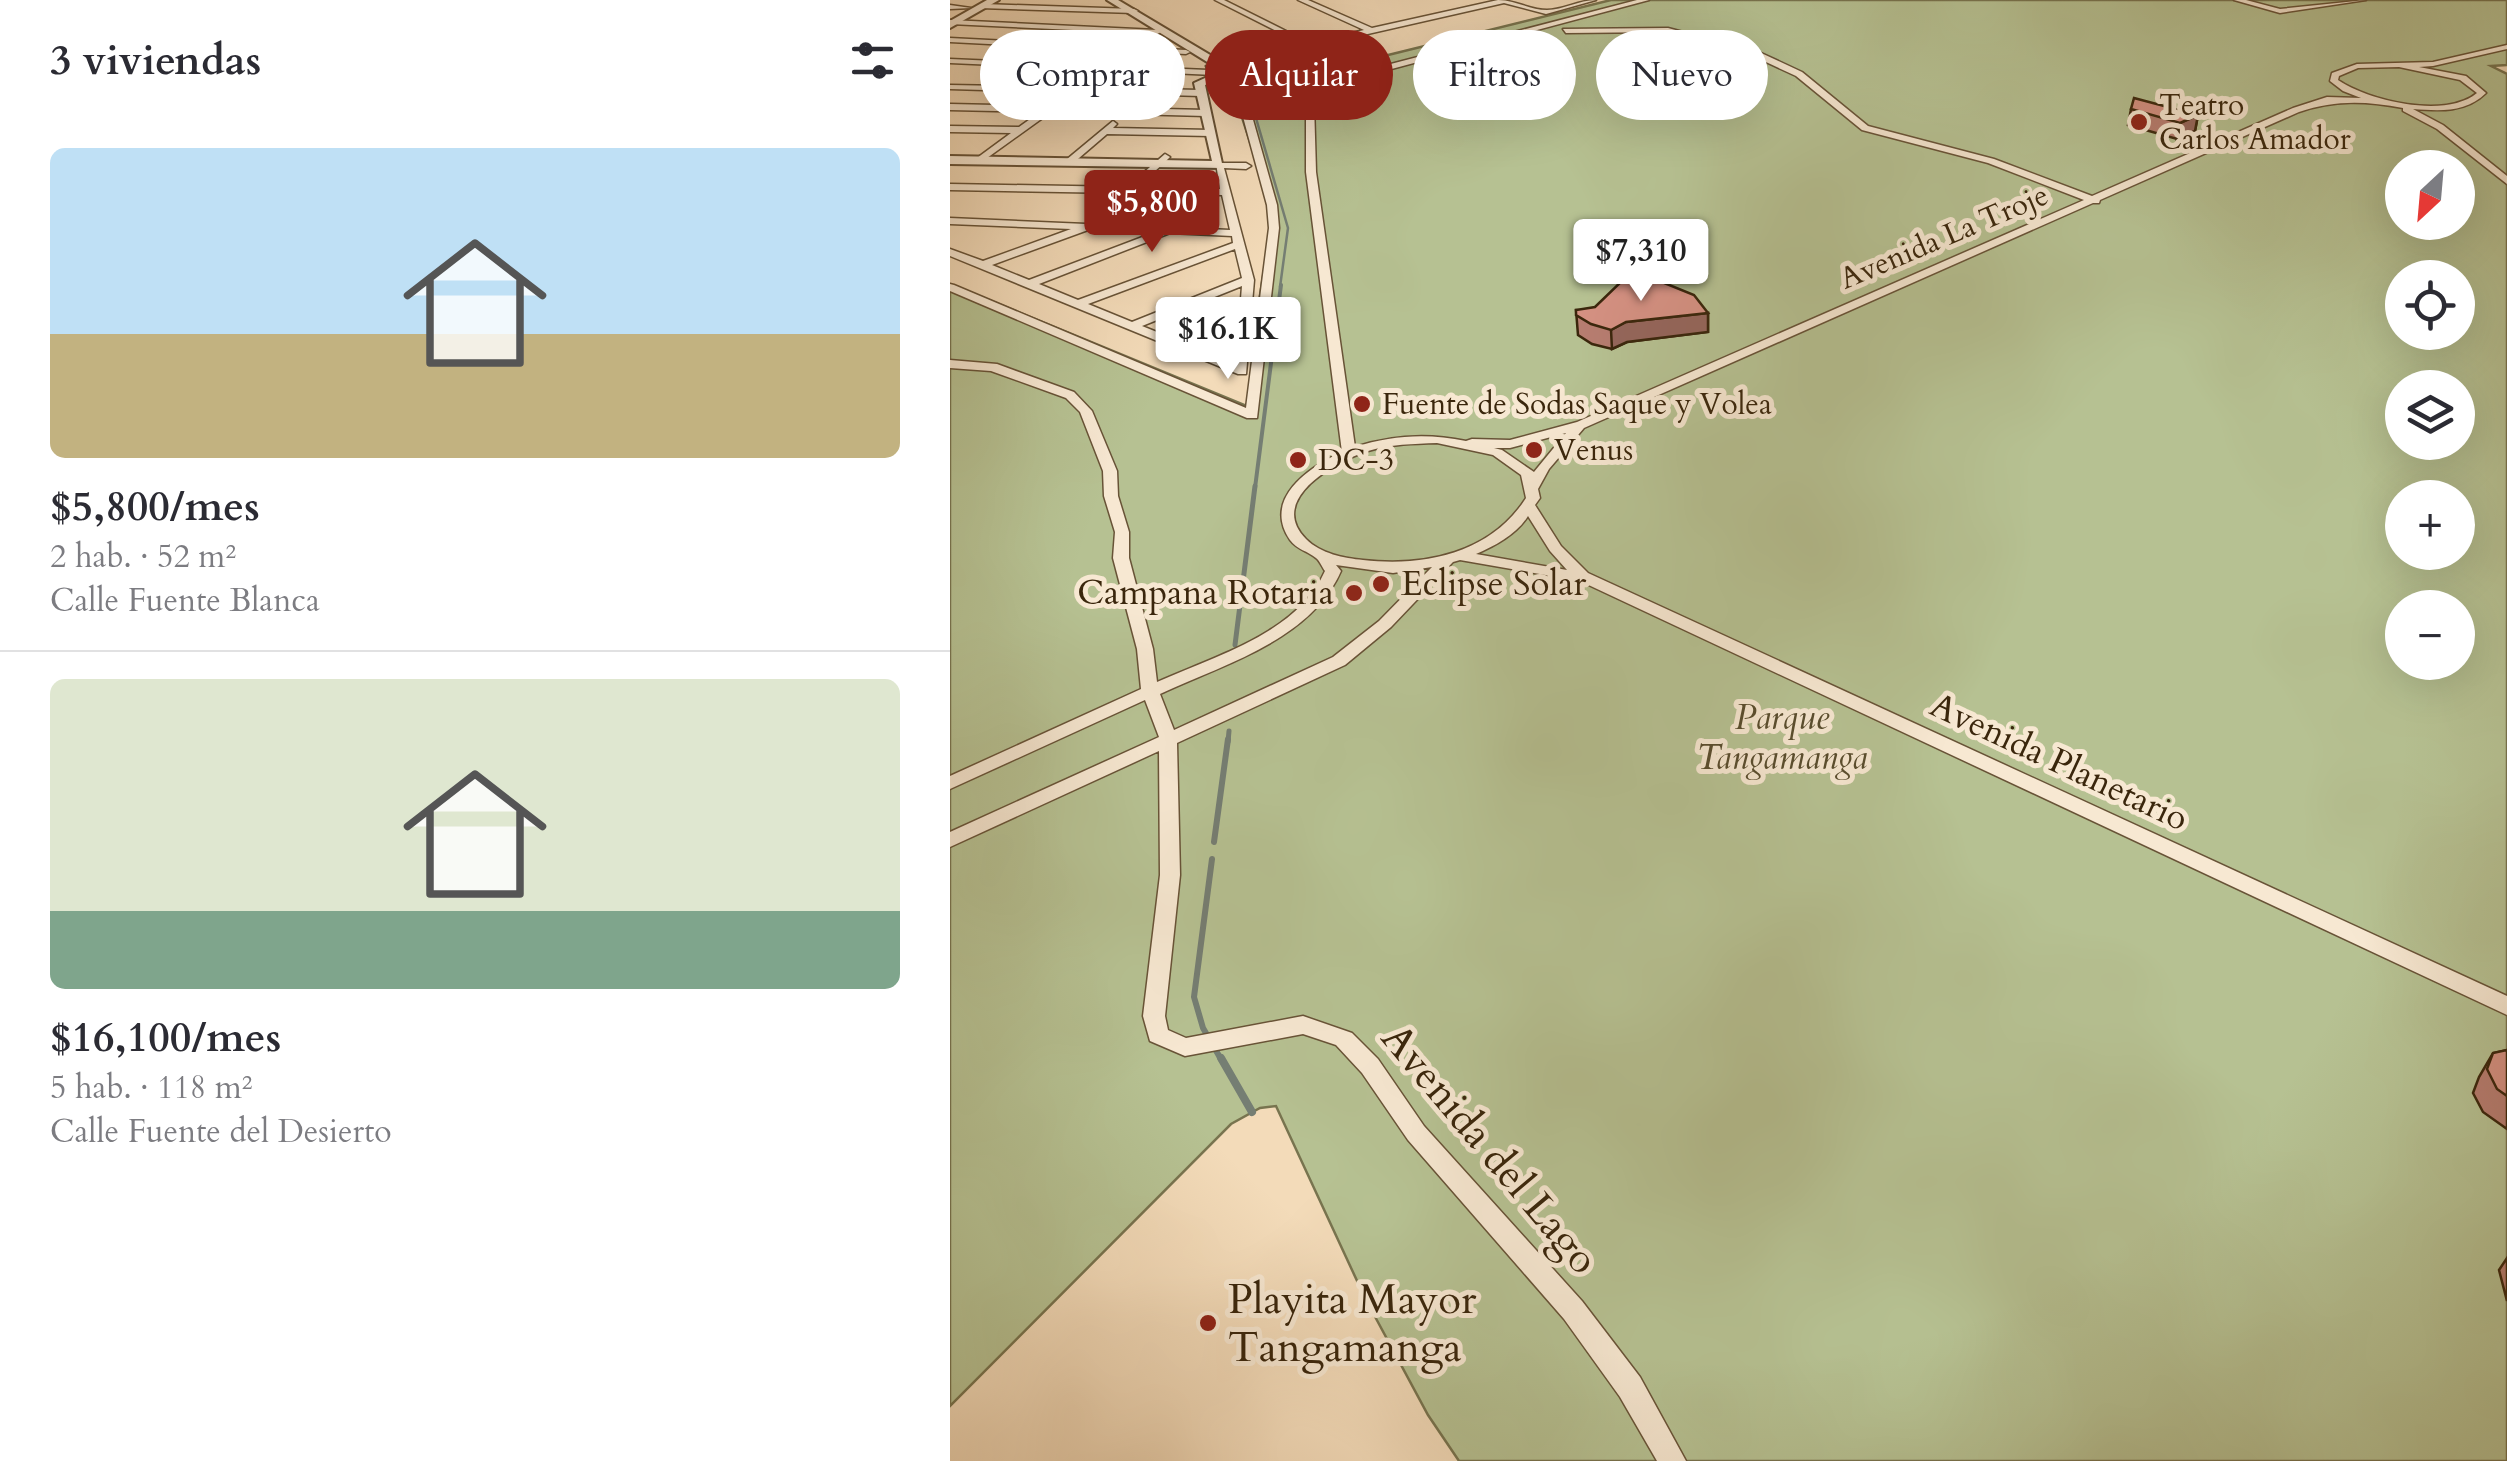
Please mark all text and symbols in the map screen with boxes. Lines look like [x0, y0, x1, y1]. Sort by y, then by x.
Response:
chip: Comprar [980, 30, 1185, 120]
chip: Alquilar [1205, 30, 1393, 120]
chip: Filtros [1413, 30, 1576, 120]
chip: Nuevo [1596, 30, 1768, 120]
text: 3 viviendas [50, 32, 261, 89]
icon: filters [845, 33, 900, 88]
place label: Teatro Carlos Amador [2159, 85, 2351, 160]
marker: Teatro Carlos Amador [2128, 111, 2150, 133]
north arrow [2385, 150, 2475, 240]
map controls [2385, 150, 2475, 680]
pin: $5,800 [1071, 170, 1233, 255]
street label: Avenida La Troje [1833, 175, 2055, 299]
text: $5,800 [1106, 180, 1198, 224]
icon: home [385, 213, 565, 393]
pin: $7,310 [1560, 219, 1722, 304]
text: $7,310 [1595, 229, 1687, 273]
button: locate [2385, 260, 2475, 350]
pin: $16.1K [1147, 297, 1309, 382]
text: $16.1K [1178, 307, 1278, 351]
button: layers [2385, 370, 2475, 460]
place label: Fuente de Sodas Saque y Volea [1382, 384, 1772, 425]
marker: Fuente de Sodas Saque y Volea [1351, 393, 1373, 415]
place label: Venus [1554, 430, 1633, 471]
marker: Venus [1523, 439, 1545, 461]
place label: DC-3 [1318, 440, 1394, 481]
marker: DC-3 [1287, 449, 1309, 471]
text: $5,800/mes [50, 478, 260, 535]
button: + [2385, 480, 2475, 570]
text: 2 hab. · 52 m² [50, 535, 236, 579]
place label: Eclipse Solar [1401, 560, 1586, 608]
place label: Campana Rotaria [1077, 569, 1334, 617]
marker: Eclipse Solar [1370, 573, 1392, 595]
text: Calle Fuente Blanca [50, 579, 320, 623]
marker: Campana Rotaria [1343, 582, 1365, 604]
button: − [2385, 590, 2475, 680]
street label: Avenida Planetario [1922, 681, 2196, 843]
park label: Parque Tangamanga [1696, 694, 1868, 782]
icon: home [385, 744, 565, 924]
text: $16,100/mes [50, 1009, 281, 1066]
street label: Avenida del Lago [1368, 1012, 1612, 1286]
text: 5 hab. · 118 m² [50, 1066, 253, 1110]
text: Calle Fuente del Desierto [50, 1110, 392, 1154]
place label: Playita Mayor Tangamanga [1228, 1271, 1477, 1376]
marker: Playita Mayor Tangamanga [1197, 1312, 1219, 1334]

